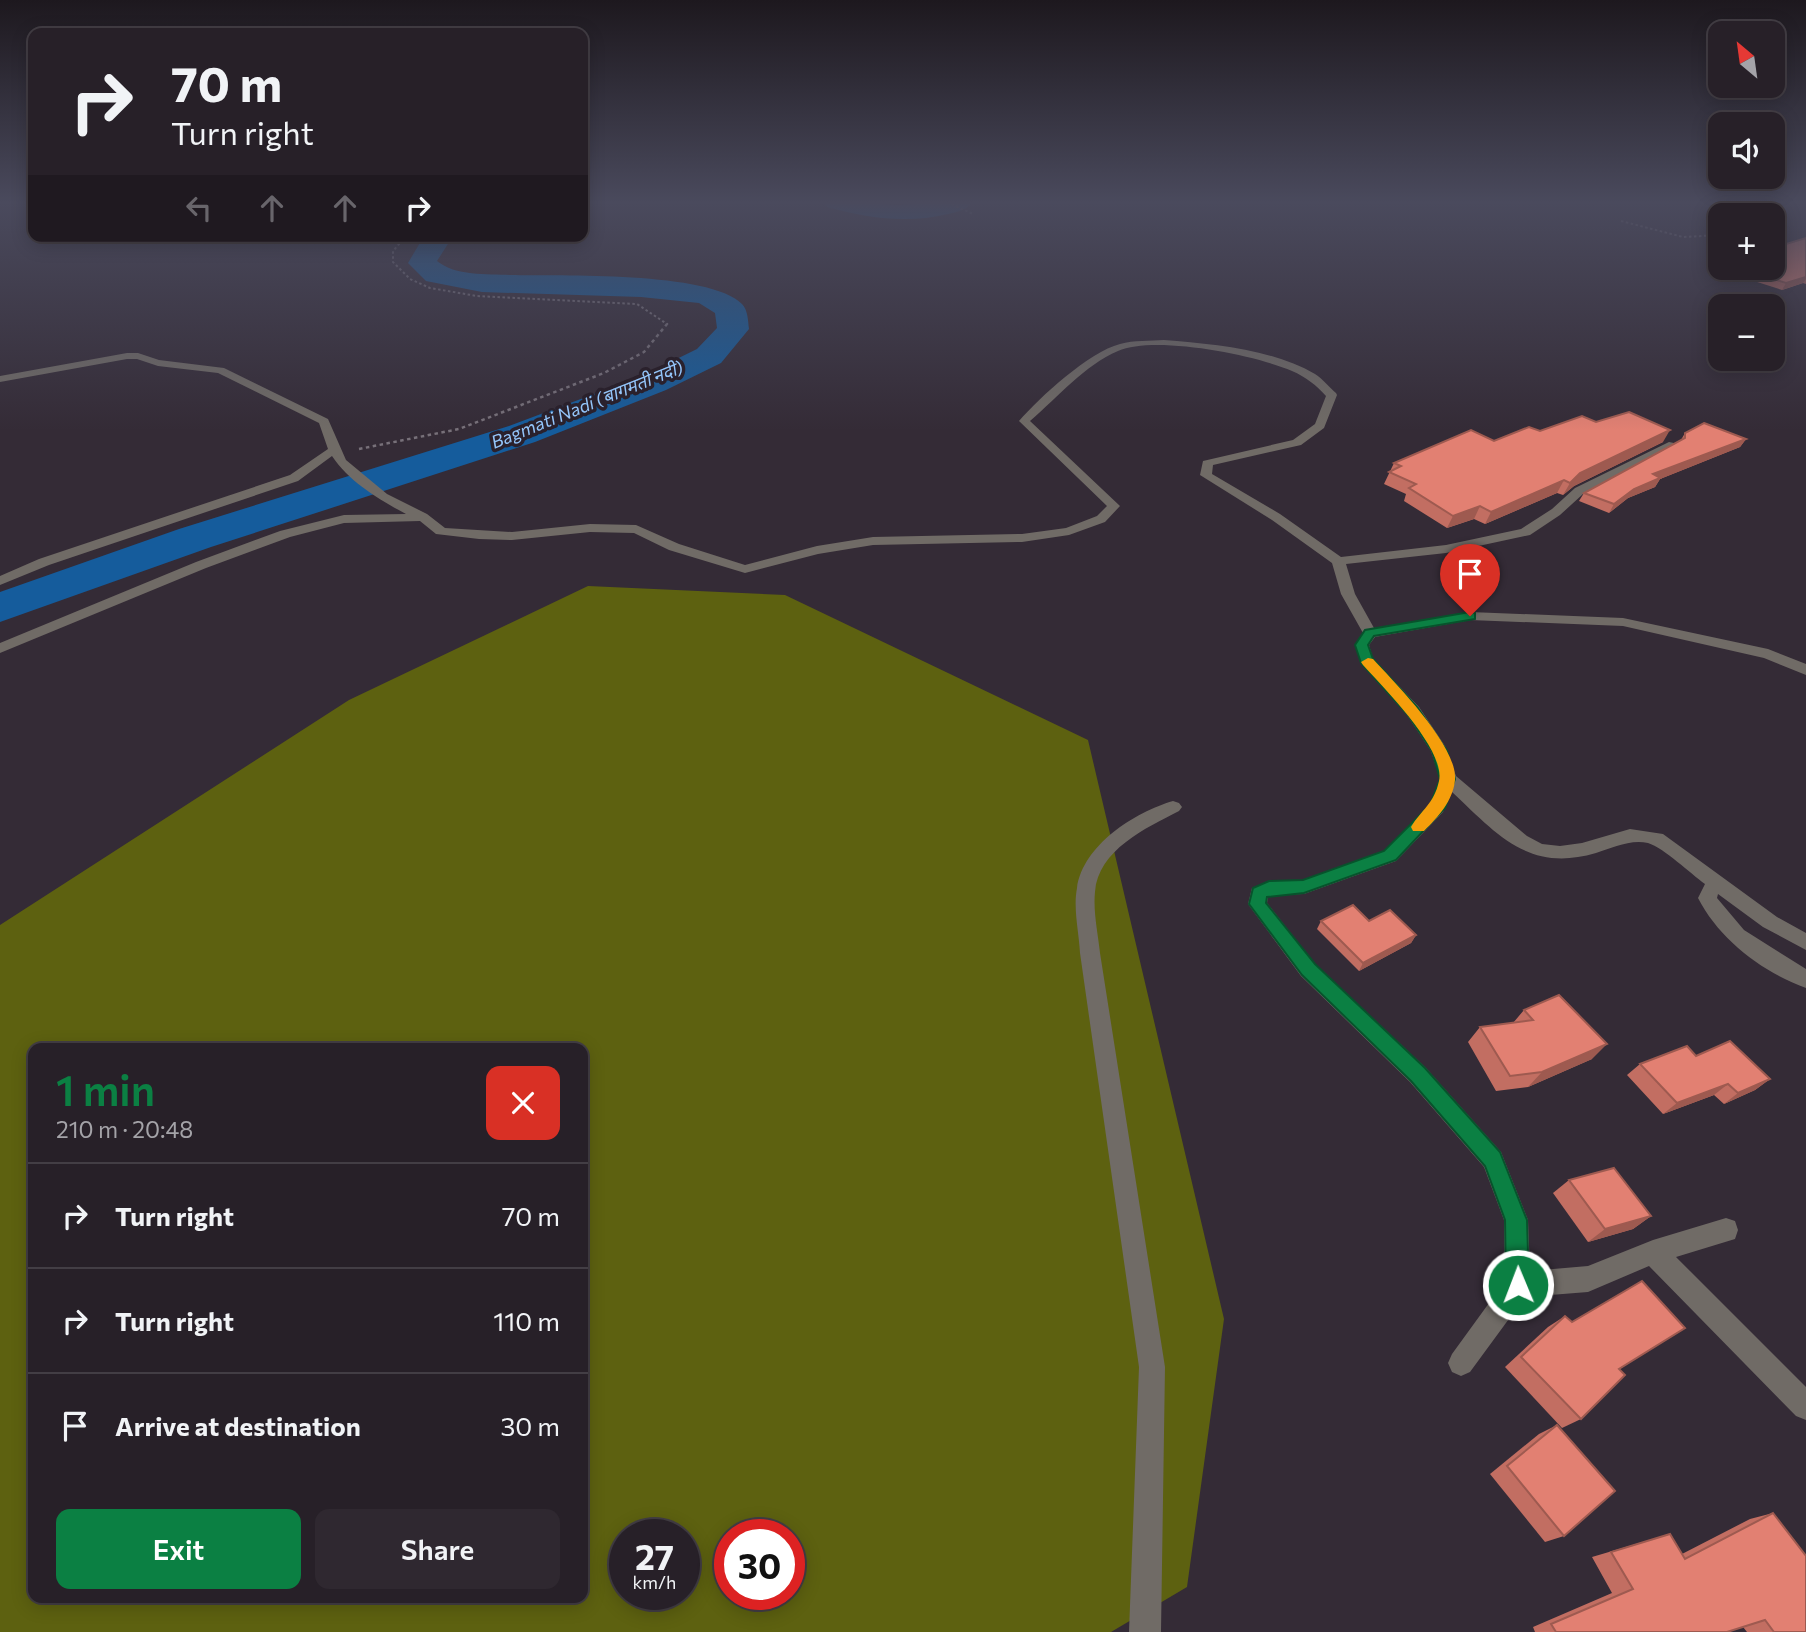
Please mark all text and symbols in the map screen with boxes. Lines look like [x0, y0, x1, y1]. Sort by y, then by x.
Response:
north arrow [1708, 21, 1785, 98]
map controls [1708, 21, 1785, 371]
text: 70 m [171, 52, 282, 112]
icon: right [56, 56, 147, 147]
text: Turn right [171, 112, 314, 152]
button: sound [1708, 112, 1785, 189]
icon: left [180, 189, 218, 227]
icon: ahead [253, 189, 291, 227]
icon: ahead [326, 189, 364, 227]
icon: right [399, 189, 437, 227]
button: + [1708, 203, 1785, 280]
button: − [1708, 294, 1785, 371]
water label: Bagmati Nadi (बागमती नदी) [487, 355, 686, 453]
pin [1440, 544, 1500, 616]
icon: arrive [1451, 555, 1489, 593]
text: 1 min [56, 1063, 155, 1115]
button: close [486, 1066, 560, 1140]
text: 210 m · 20:48 [56, 1115, 193, 1143]
icon: right [56, 1197, 94, 1235]
text: Turn right [115, 1200, 234, 1231]
text: 70 m [502, 1200, 560, 1231]
position arrow [1481, 1248, 1555, 1322]
icon: right [56, 1302, 94, 1340]
text: Turn right [115, 1305, 234, 1336]
text: 110 m [493, 1305, 560, 1336]
icon: arrive [56, 1407, 94, 1445]
text: Arrive at destination [115, 1410, 361, 1441]
text: 30 m [501, 1410, 560, 1441]
button: Exit [56, 1509, 301, 1589]
button: Share [315, 1509, 560, 1589]
speed limit sign: 30 [714, 1519, 805, 1610]
text: 27 [635, 1534, 674, 1577]
text: km/h [633, 1571, 676, 1593]

